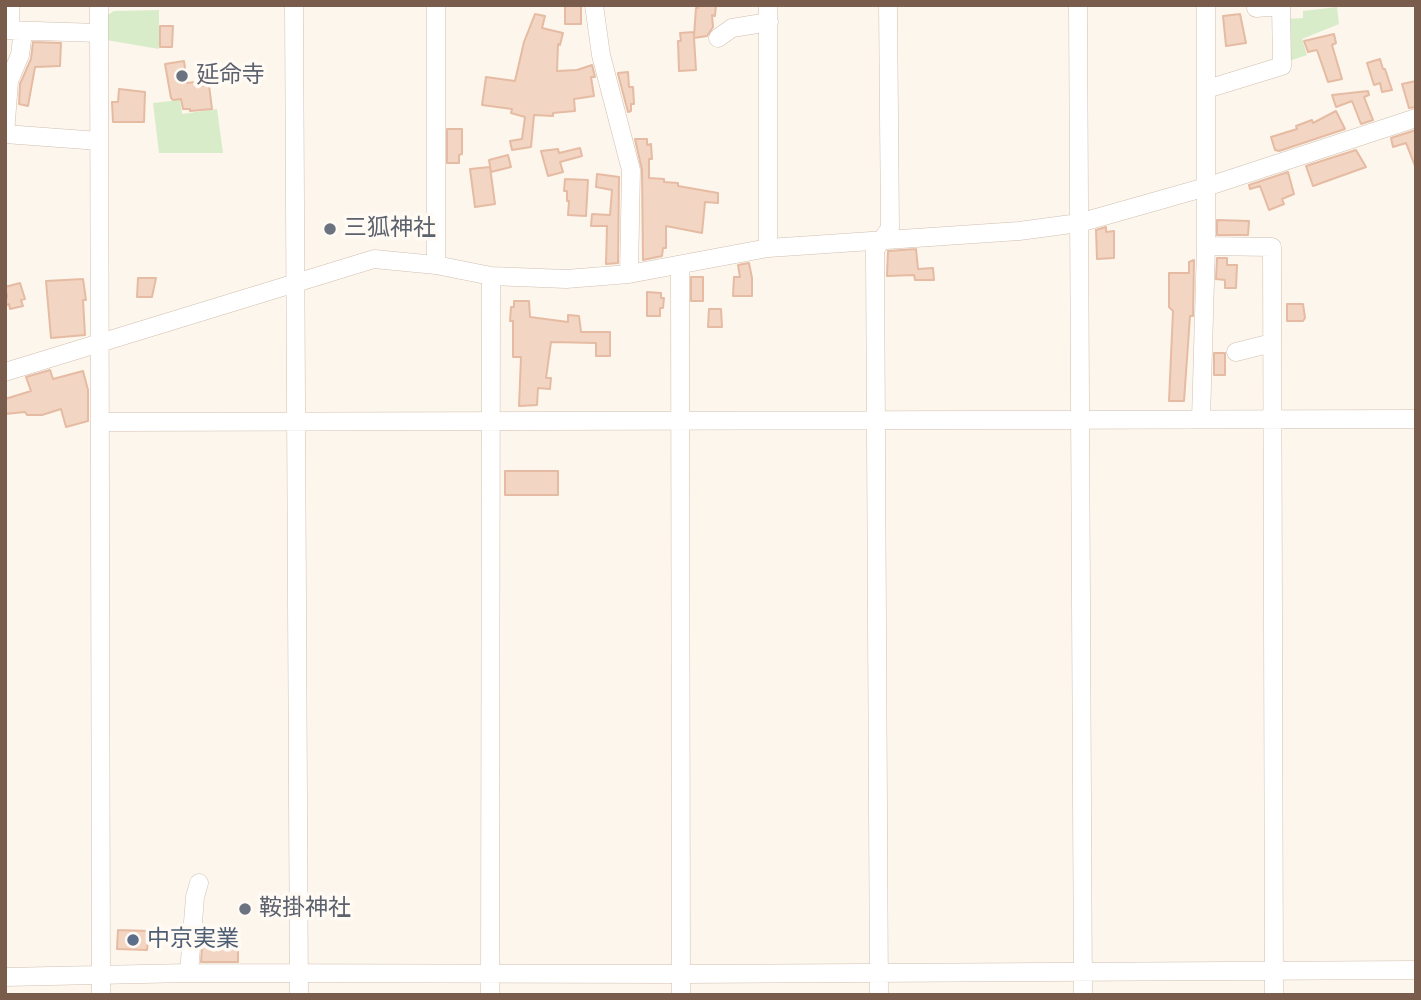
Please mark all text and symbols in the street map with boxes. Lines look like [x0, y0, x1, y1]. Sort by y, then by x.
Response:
place label: 延命寺 [196, 62, 265, 90]
marker: 延命寺 [174, 68, 190, 84]
place label: 三狐神社 [344, 215, 436, 243]
marker: 三狐神社 [322, 221, 338, 237]
place label: 鞍掛神社 [259, 895, 351, 923]
marker: 鞍掛神社 [237, 901, 253, 917]
place label: 中京実業 [147, 926, 239, 954]
marker: 中京実業 [125, 932, 141, 948]

